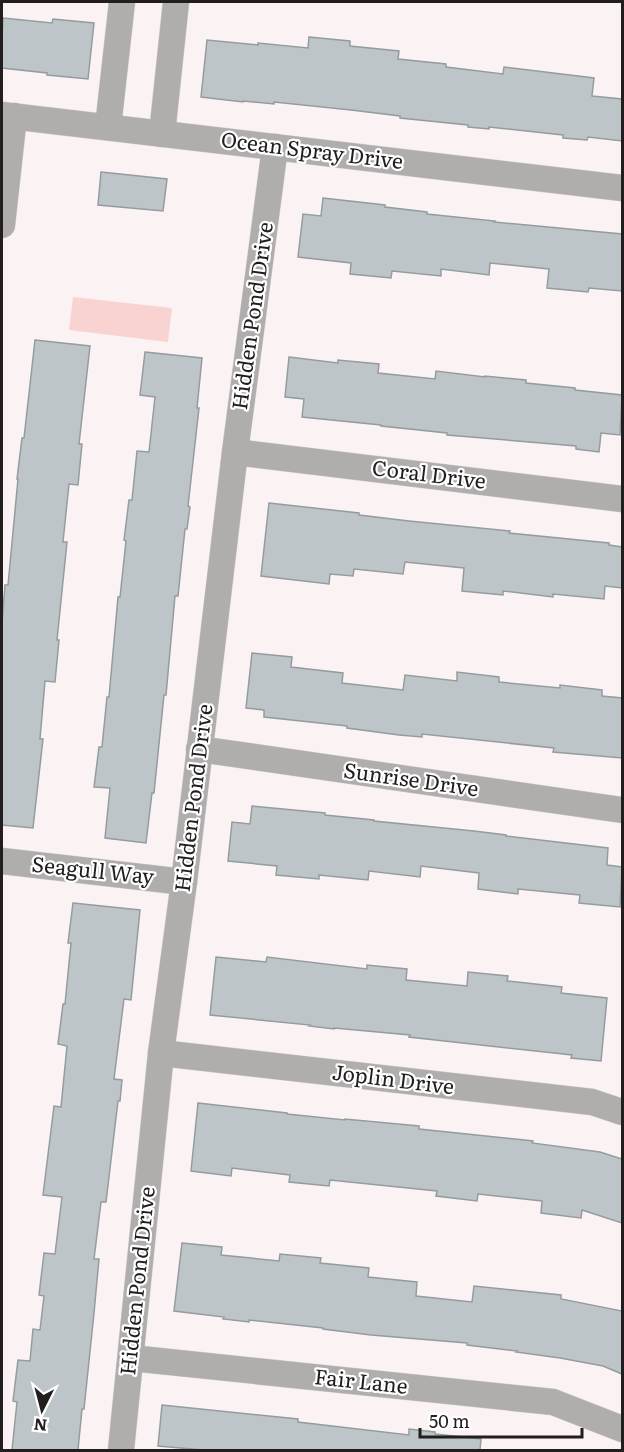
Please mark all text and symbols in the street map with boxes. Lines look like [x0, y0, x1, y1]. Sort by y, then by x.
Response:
street label: Ocean Spray Drive [219, 122, 405, 175]
street label: Hidden Pond Drive [222, 220, 279, 412]
street label: Coral Drive [371, 450, 488, 495]
street label: Hidden Pond Drive [165, 702, 218, 894]
street label: Sunrise Drive [342, 753, 481, 802]
street label: Seagull Way [30, 847, 157, 890]
street label: Joplin Drive [330, 1055, 456, 1100]
street label: Hidden Pond Drive [110, 1185, 161, 1377]
street label: Fair Lane [313, 1359, 410, 1400]
north arrow [12, 1380, 72, 1440]
scale bar [420, 1401, 582, 1439]
text: 50 m [429, 1407, 470, 1434]
text: N [32, 1413, 48, 1439]

